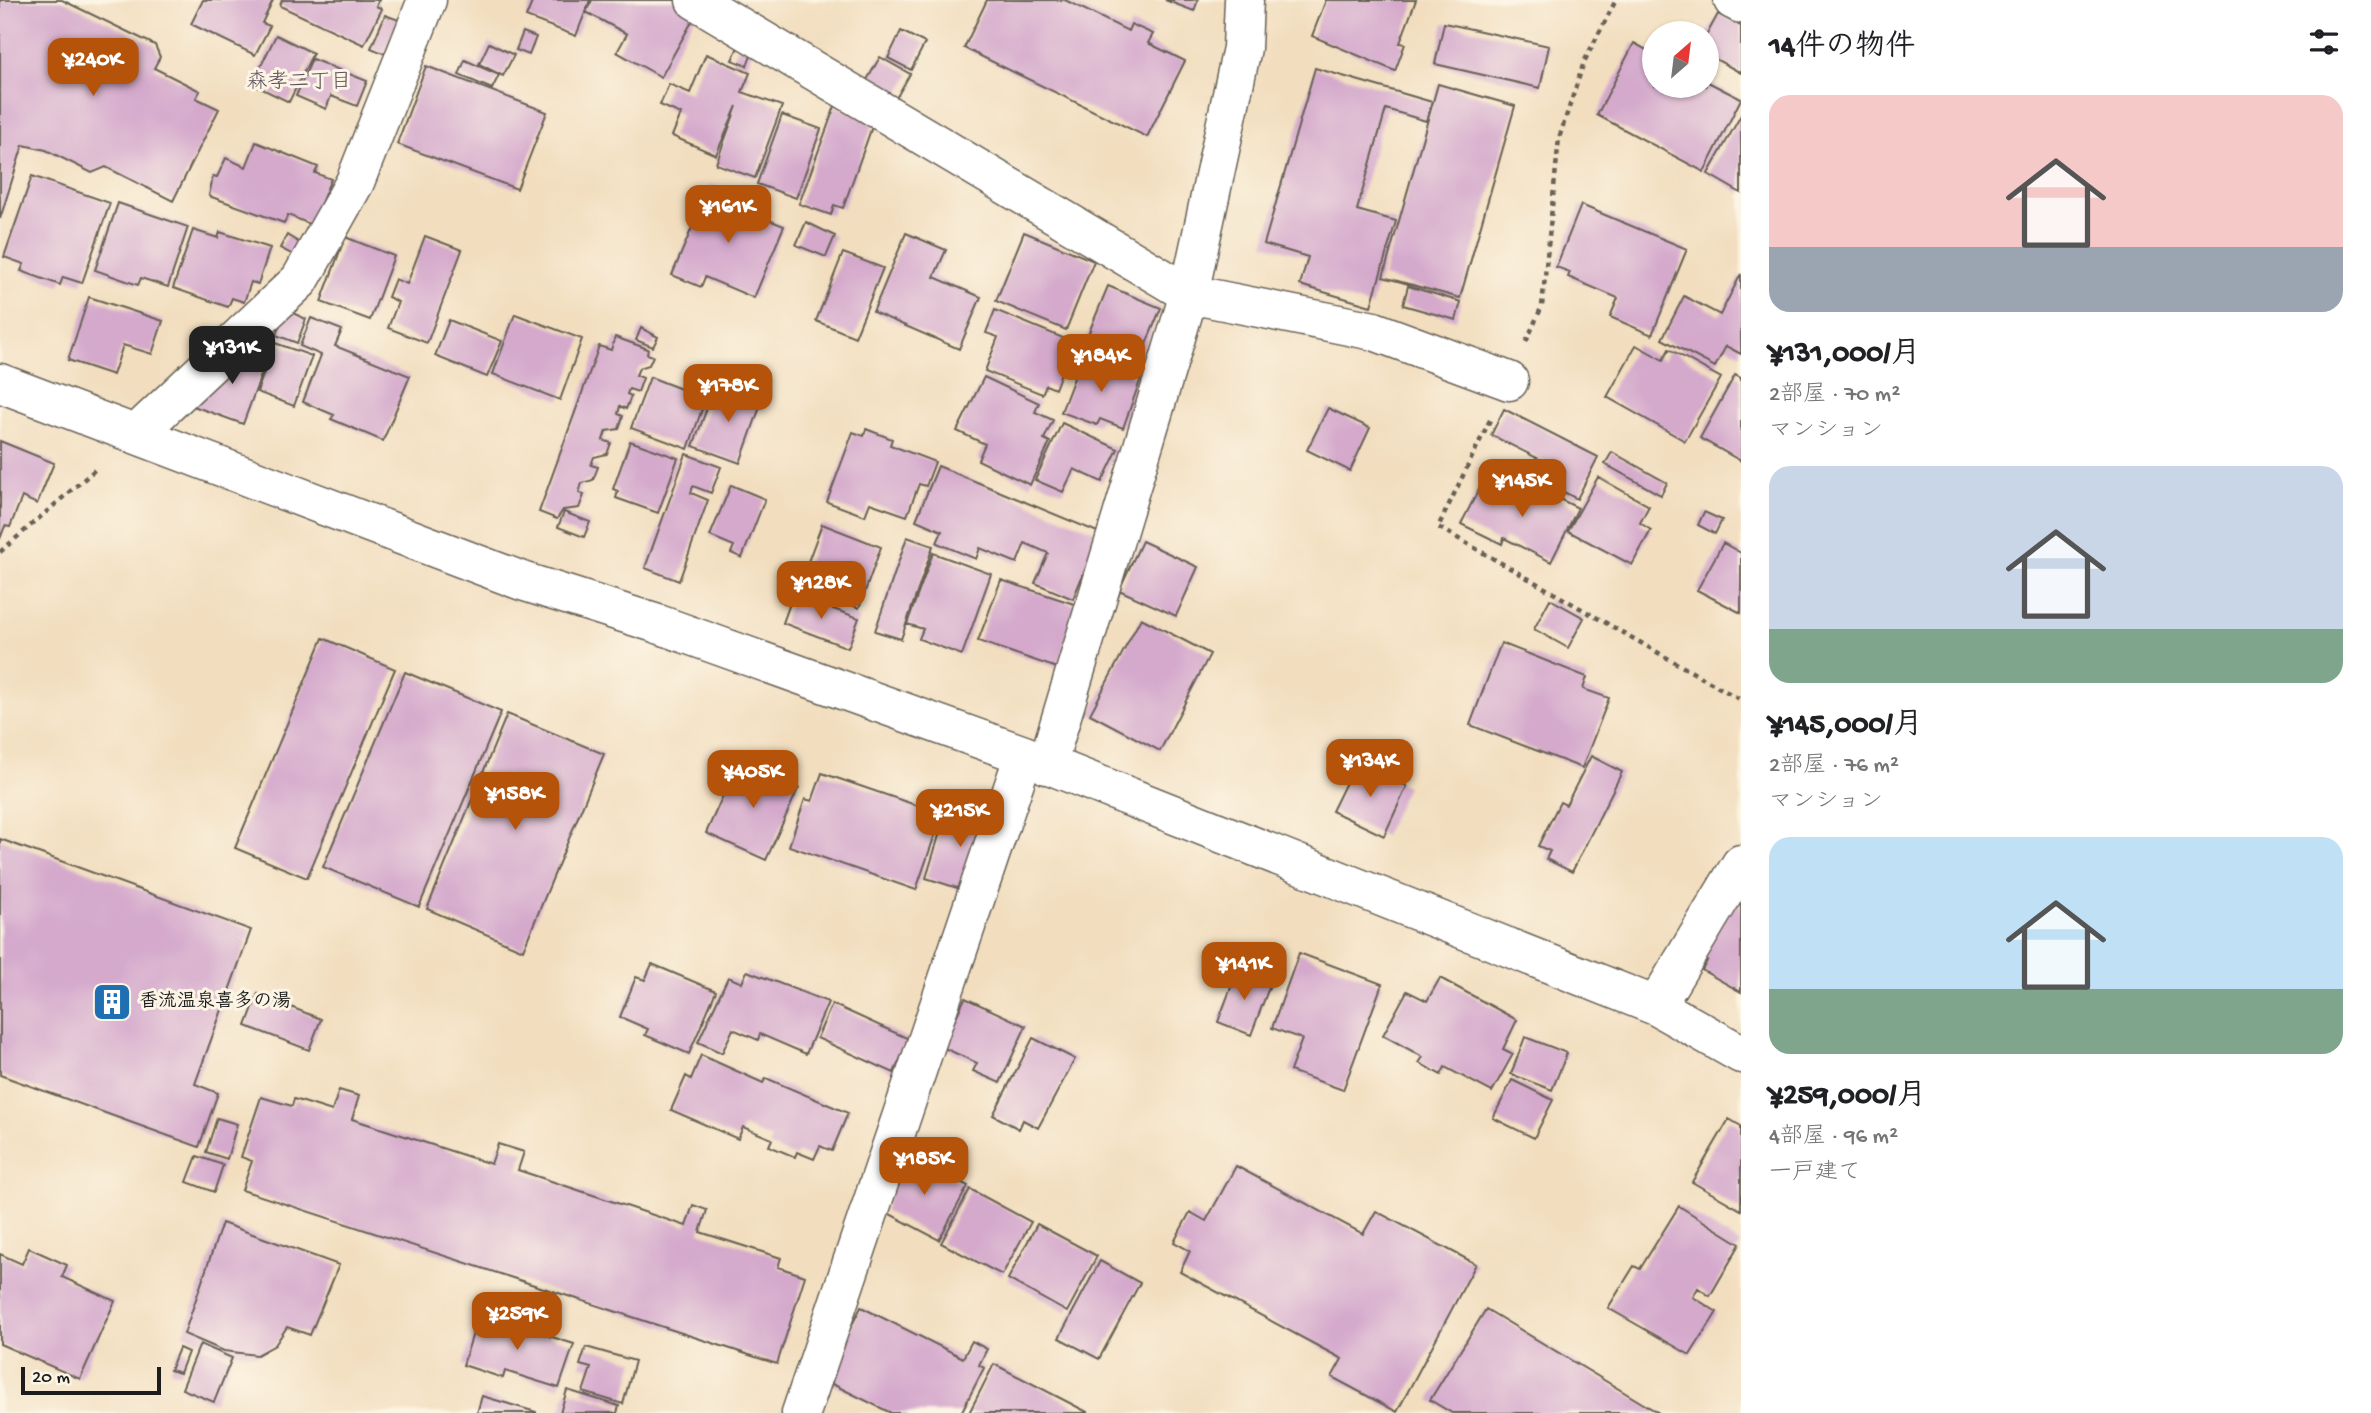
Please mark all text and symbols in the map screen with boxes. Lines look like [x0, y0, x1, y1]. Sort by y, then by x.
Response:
north arrow [1642, 21, 1718, 98]
map controls [1642, 21, 1719, 98]
icon: filters [2305, 23, 2343, 61]
text: 14件の物件 [1769, 31, 1915, 66]
pin: ¥240K [44, 38, 142, 98]
text: ¥240K [64, 47, 122, 74]
district label: 森孝二丁目 [247, 69, 352, 96]
icon: home [1993, 140, 2119, 266]
pin: ¥161K [679, 186, 777, 245]
text: ¥161K [701, 194, 755, 221]
pin: ¥131K [183, 326, 281, 386]
pin: ¥184K [1052, 334, 1150, 394]
text: ¥131K [205, 335, 259, 362]
text: ¥131,000/月 [1769, 338, 1920, 373]
text: ¥184K [1073, 343, 1129, 370]
pin: ¥178K [679, 364, 777, 424]
text: ¥178K [699, 373, 757, 400]
text: 2部屋 · 70 m² [1769, 382, 1900, 409]
text: マンション [1769, 418, 1883, 445]
pin: ¥145K [1473, 460, 1571, 519]
text: ¥145K [1494, 468, 1550, 495]
icon: home [1993, 511, 2119, 637]
pin: ¥128K [772, 562, 870, 621]
text: ¥128K [793, 570, 849, 597]
text: ¥145,000/月 [1769, 709, 1923, 744]
pin: ¥134K [1321, 740, 1419, 799]
text: ¥134K [1342, 748, 1398, 775]
pin: ¥405K [704, 750, 802, 810]
text: 2部屋 · 76 m² [1769, 753, 1899, 780]
text: ¥405K [723, 759, 783, 786]
pin: ¥158K [466, 772, 564, 832]
text: ¥158K [486, 781, 544, 808]
text: マンション [1769, 789, 1883, 816]
pin: ¥215K [911, 790, 1009, 849]
text: ¥215K [932, 798, 988, 825]
icon: home [1993, 882, 2119, 1008]
pin: ¥141K [1195, 942, 1293, 1002]
text: ¥141K [1218, 951, 1270, 978]
building icon: 香流温泉喜多の湯 [91, 981, 133, 1023]
place label: 香流温泉喜多の湯 [139, 990, 291, 1014]
text: ¥259,000/月 [1769, 1080, 1926, 1115]
text: 4部屋 · 96 m² [1769, 1124, 1898, 1151]
pin: ¥185K [875, 1138, 973, 1197]
text: ¥185K [895, 1146, 953, 1173]
text: 一戸建て [1769, 1160, 1861, 1187]
pin: ¥259K [468, 1292, 566, 1352]
text: ¥259K [488, 1301, 546, 1328]
scale bar [21, 1364, 161, 1396]
text: 20 m [32, 1367, 70, 1390]

